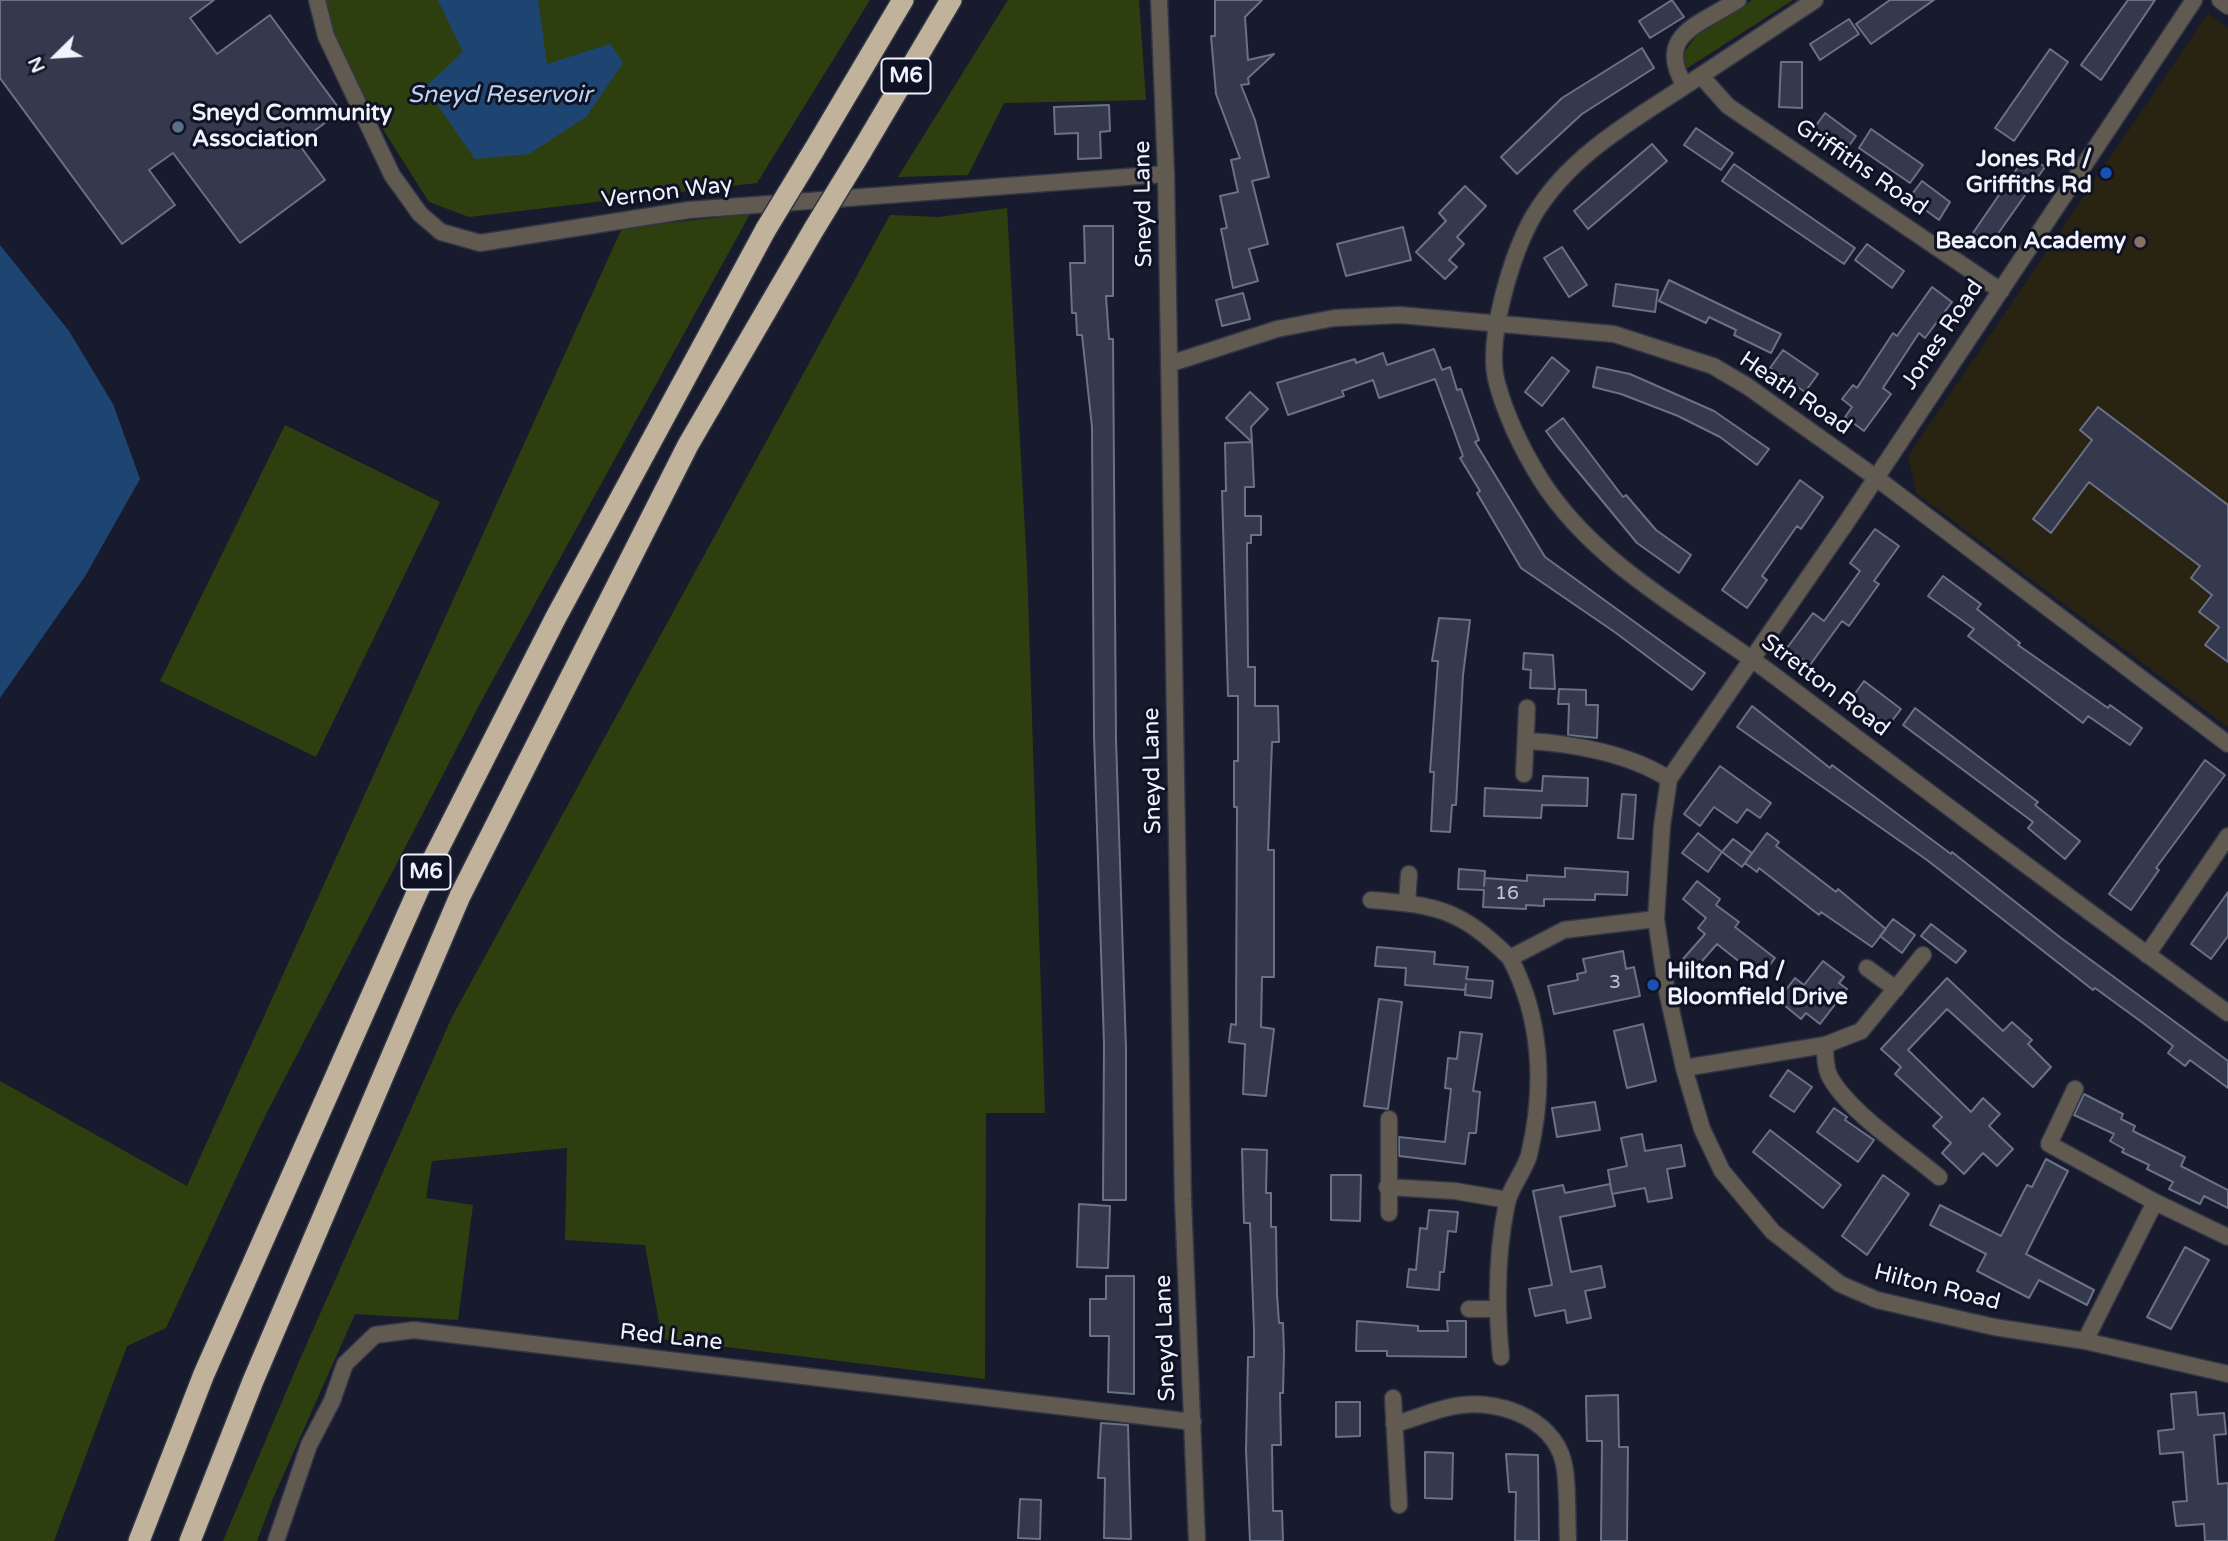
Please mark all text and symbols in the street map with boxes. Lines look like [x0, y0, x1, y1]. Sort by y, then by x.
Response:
north arrow [21, 21, 91, 91]
text: N [24, 53, 50, 76]
road number: M6 [881, 58, 930, 94]
water label: Sneyd Reservoir [408, 82, 592, 110]
place label: Sneyd Community Association [192, 100, 392, 154]
street label: Griffiths Road [1790, 114, 1932, 222]
marker: Sneyd Community Association [170, 119, 186, 135]
street label: Sneyd Lane [1129, 140, 1159, 268]
place label: Jones Rd / Griffiths Rd [1966, 146, 2092, 200]
marker: Jones Rd / Griffiths Rd [2098, 165, 2114, 181]
street label: Vernon Way [600, 171, 734, 215]
place label: Beacon Academy [1935, 228, 2126, 256]
marker: Beacon Academy [2132, 234, 2148, 250]
street label: Jones Road [1896, 275, 1990, 395]
street label: Heath Road [1734, 346, 1856, 442]
street label: Stretton Road [1756, 629, 1894, 743]
street label: Sneyd Lane [1138, 707, 1168, 835]
road number: M6 [402, 854, 450, 890]
house number: 16 [1495, 883, 1519, 905]
place label: Hilton Rd / Bloomfield Drive [1667, 958, 1848, 1012]
house number: 3 [1609, 972, 1621, 994]
marker: Hilton Rd / Bloomfield Drive [1645, 977, 1661, 993]
street label: Hilton Road [1871, 1259, 2003, 1317]
street label: Sneyd Lane [1150, 1274, 1182, 1402]
street label: Red Lane [618, 1319, 724, 1357]

